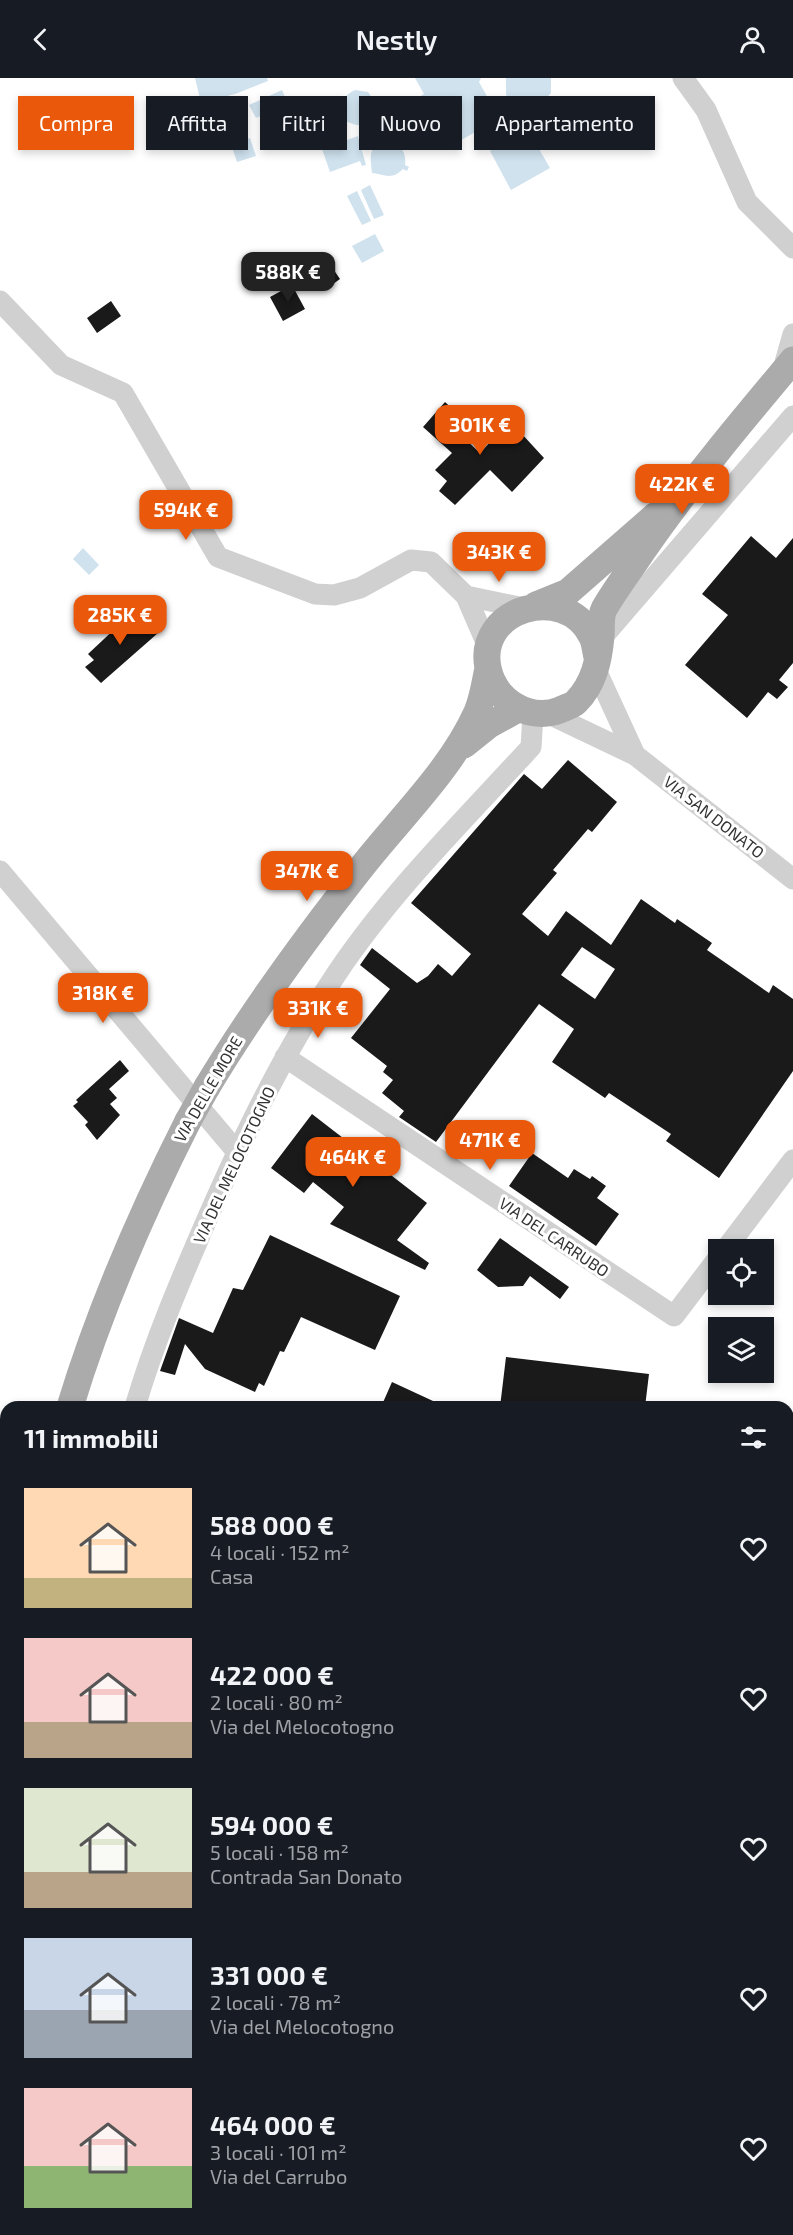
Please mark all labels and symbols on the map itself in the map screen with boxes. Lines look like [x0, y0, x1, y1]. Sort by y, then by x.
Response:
pin: 588K € [239, 252, 337, 303]
pin: 301K € [431, 405, 529, 456]
pin: 422K € [633, 464, 731, 515]
pin: 594K € [137, 490, 235, 541]
pin: 343K € [450, 532, 548, 583]
pin: 285K € [71, 595, 169, 646]
street label: VIA SAN DONATO [660, 771, 768, 862]
pin: 347K € [258, 851, 356, 902]
pin: 318K € [54, 973, 152, 1024]
pin: 331K € [269, 988, 367, 1039]
street label: VIA DELLE MORE [170, 1032, 246, 1145]
street label: VIA DEL MELOCOTOGNO [189, 1083, 278, 1246]
pin: 471K € [441, 1120, 539, 1171]
pin: 464K € [304, 1137, 402, 1188]
street label: VIA DEL CARRUBO [496, 1193, 613, 1280]

